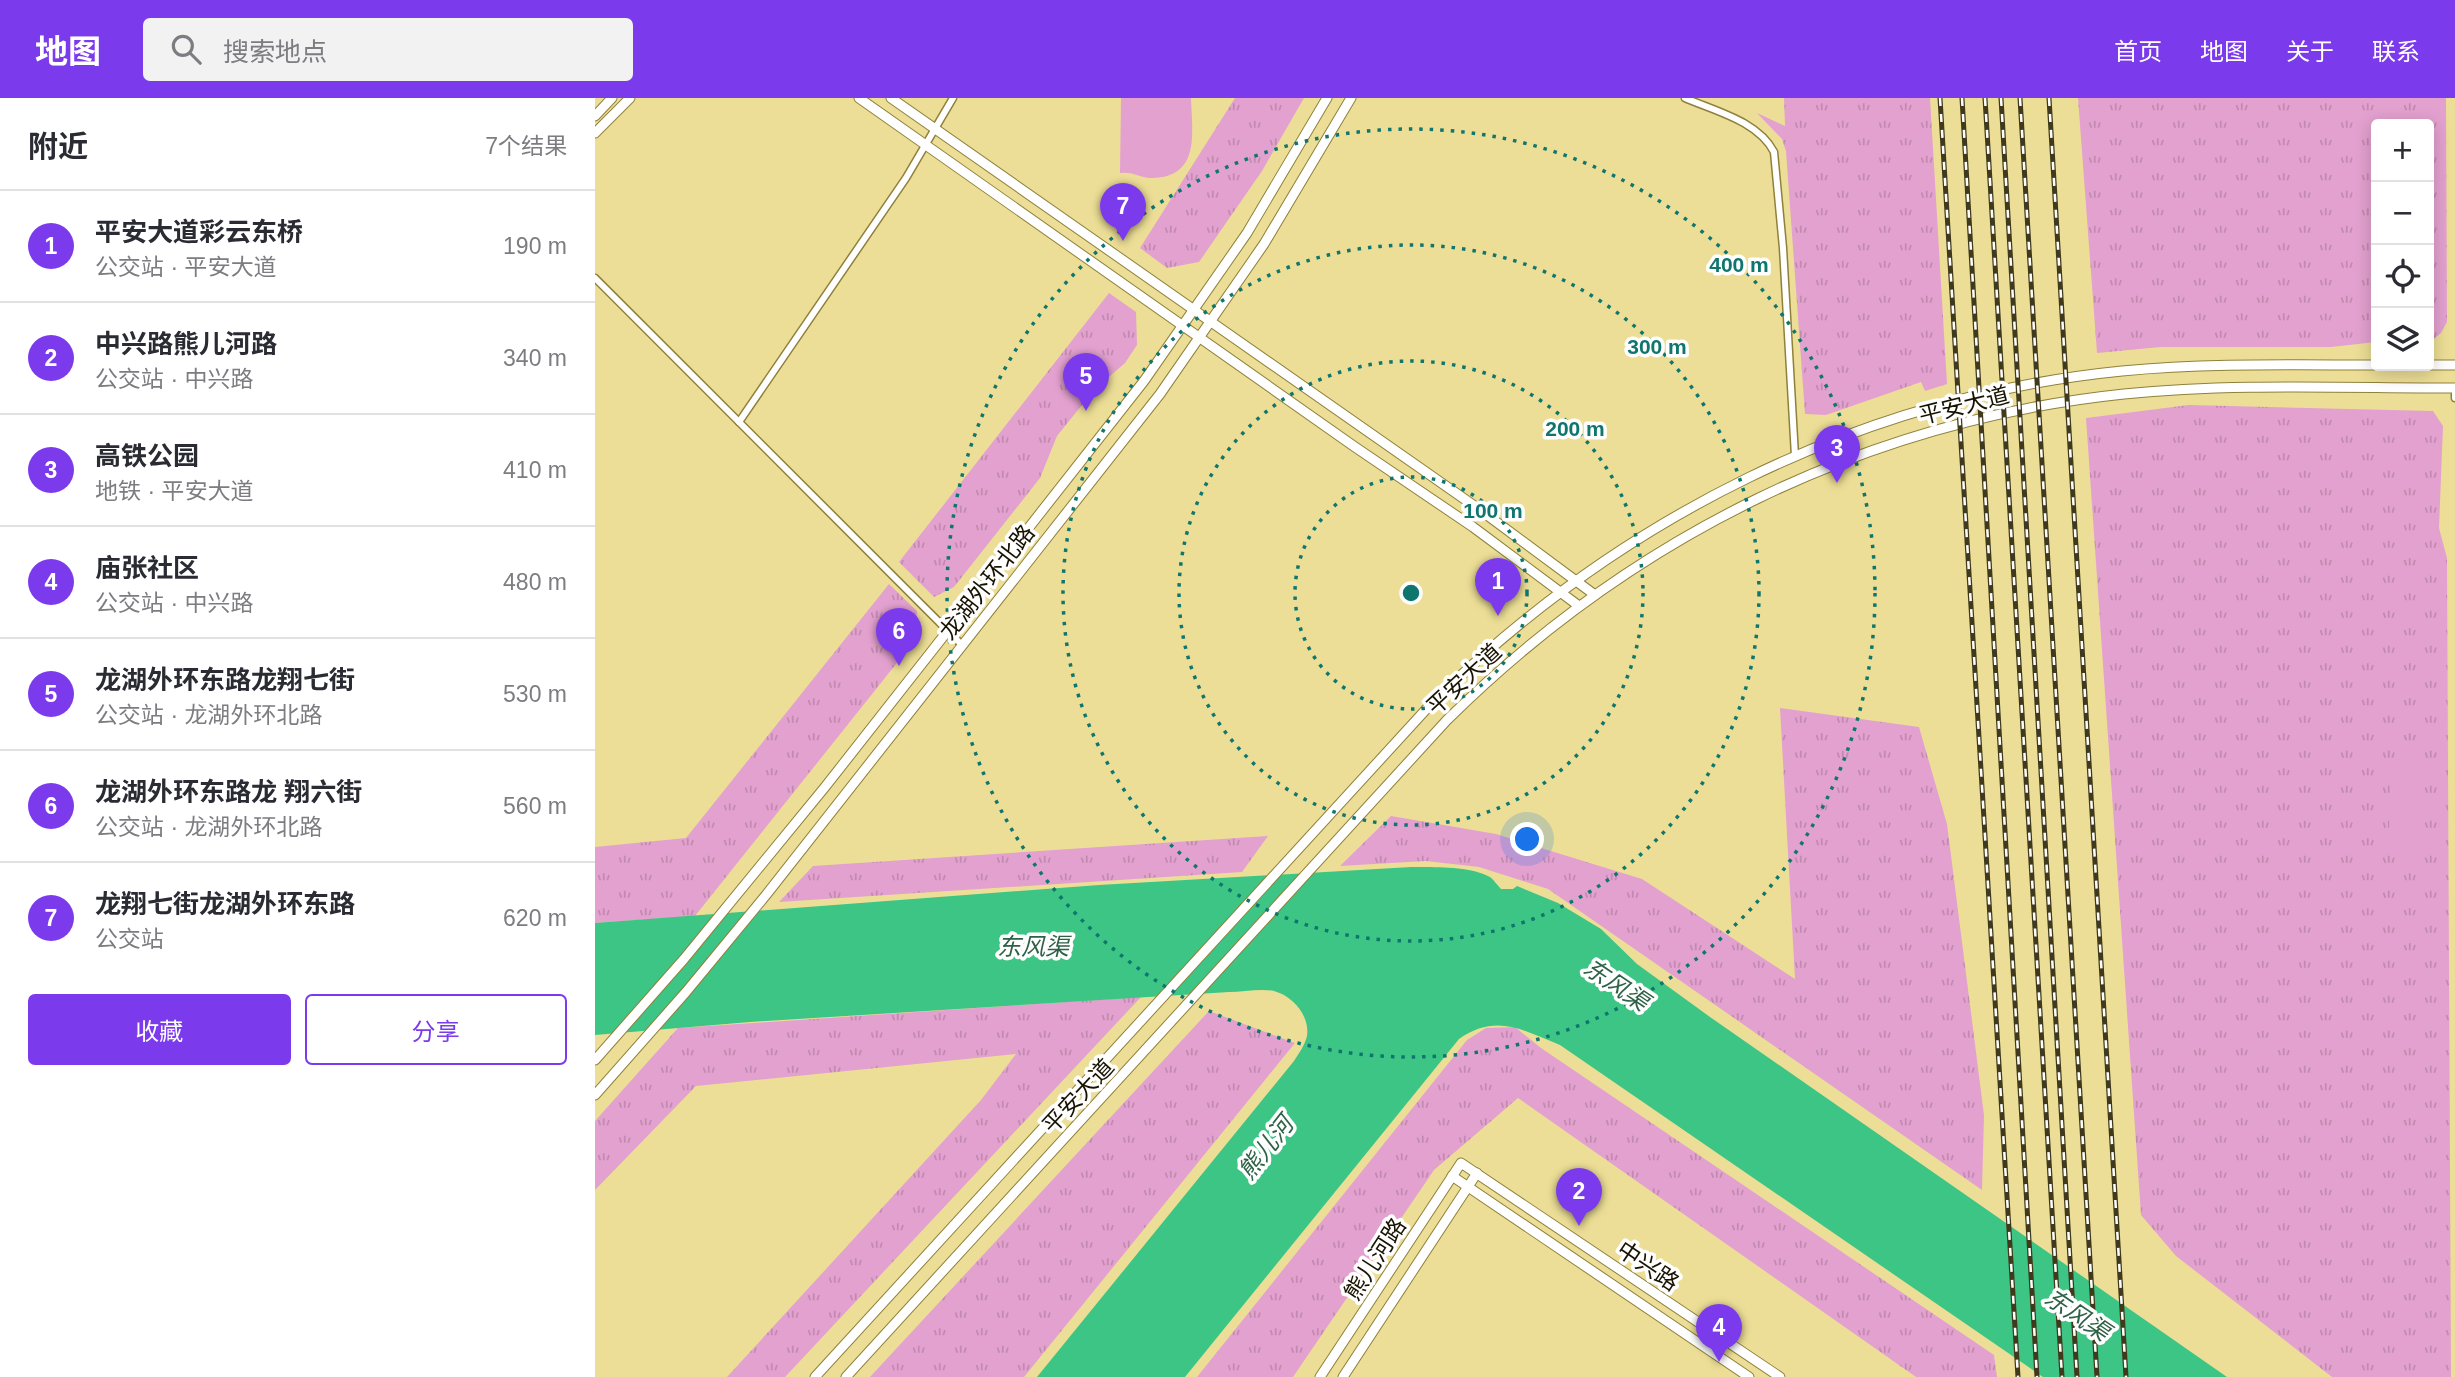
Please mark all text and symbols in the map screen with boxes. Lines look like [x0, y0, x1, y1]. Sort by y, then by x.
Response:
search box [143, 18, 633, 81]
icon: search [167, 30, 205, 68]
text: 地图 [35, 33, 101, 70]
text: 搜索地点 [223, 37, 327, 67]
text: 首页 [2114, 38, 2162, 65]
text: 地图 [2200, 38, 2248, 65]
text: 关于 [2286, 38, 2334, 65]
text: 联系 [2372, 38, 2420, 65]
map controls [2371, 119, 2434, 371]
button: + [2371, 119, 2434, 182]
text: 附近 [28, 130, 88, 163]
text: 7个结果 [485, 133, 567, 159]
button: − [2371, 182, 2434, 245]
pin: 7 [1100, 183, 1146, 241]
text: 平安大道彩云东桥 [95, 217, 303, 247]
text: 1 [45, 233, 57, 259]
text: 190 m [503, 233, 567, 259]
button: locate [2371, 245, 2434, 308]
text: 400 m [1709, 253, 1769, 276]
text: 公交站 · 平安大道 [95, 254, 276, 280]
button: layers [2371, 308, 2434, 371]
text: 中兴路熊儿河路 [95, 329, 277, 359]
text: 300 m [1627, 335, 1687, 358]
text: 2 [45, 345, 57, 371]
text: 340 m [503, 345, 567, 371]
pin: 5 [1063, 353, 1109, 411]
text: 公交站 · 中兴路 [95, 366, 253, 392]
street label: 平安大道 [1916, 381, 2012, 429]
text: 200 m [1545, 417, 1605, 440]
pin: 3 [1814, 425, 1860, 483]
text: 高铁公园 [95, 441, 199, 471]
text: 3 [45, 457, 57, 483]
text: 410 m [503, 457, 567, 483]
text: 地铁 · 平安大道 [95, 478, 253, 504]
text: 100 m [1463, 499, 1523, 522]
street label: 龙湖外环北路 [934, 520, 1040, 644]
text: 庙张社区 [95, 553, 199, 583]
pin: 1 [1475, 558, 1521, 616]
text: 4 [45, 569, 57, 595]
text: 480 m [503, 569, 567, 595]
centre of rings [1399, 581, 1423, 605]
text: 公交站 · 中兴路 [95, 590, 253, 616]
pin: 6 [876, 608, 922, 666]
street label: 平安大道 [1421, 638, 1507, 720]
text: 龙湖外环东路龙翔七街 [95, 665, 355, 695]
text: 5 [45, 681, 57, 707]
text: 530 m [503, 681, 567, 707]
text: 公交站 · 龙湖外环北路 [95, 702, 322, 728]
text: 龙湖外环东路龙 翔六街 [95, 777, 362, 807]
text: 6 [45, 793, 57, 819]
text: 560 m [503, 793, 567, 819]
text: 公交站 · 龙湖外环北路 [95, 814, 322, 840]
your location [1510, 822, 1544, 856]
text: 龙翔七街龙湖外环东路 [95, 889, 355, 919]
text: 7 [45, 905, 57, 931]
text: 620 m [503, 905, 567, 931]
text: 公交站 [95, 926, 164, 952]
water label: 东风渠 [997, 933, 1072, 960]
water label: 东风渠 [1579, 953, 1656, 1018]
button: 收藏 [28, 994, 291, 1065]
button: 分享 [305, 994, 567, 1065]
street label: 平安大道 [1037, 1053, 1119, 1139]
water label: 熊儿河 [1233, 1108, 1301, 1184]
pin: 2 [1556, 1168, 1602, 1226]
street label: 熊儿河路 [1339, 1213, 1411, 1305]
street label: 中兴路 [1612, 1236, 1684, 1296]
water label: 东风渠 [2040, 1283, 2117, 1348]
pin: 4 [1696, 1304, 1742, 1362]

